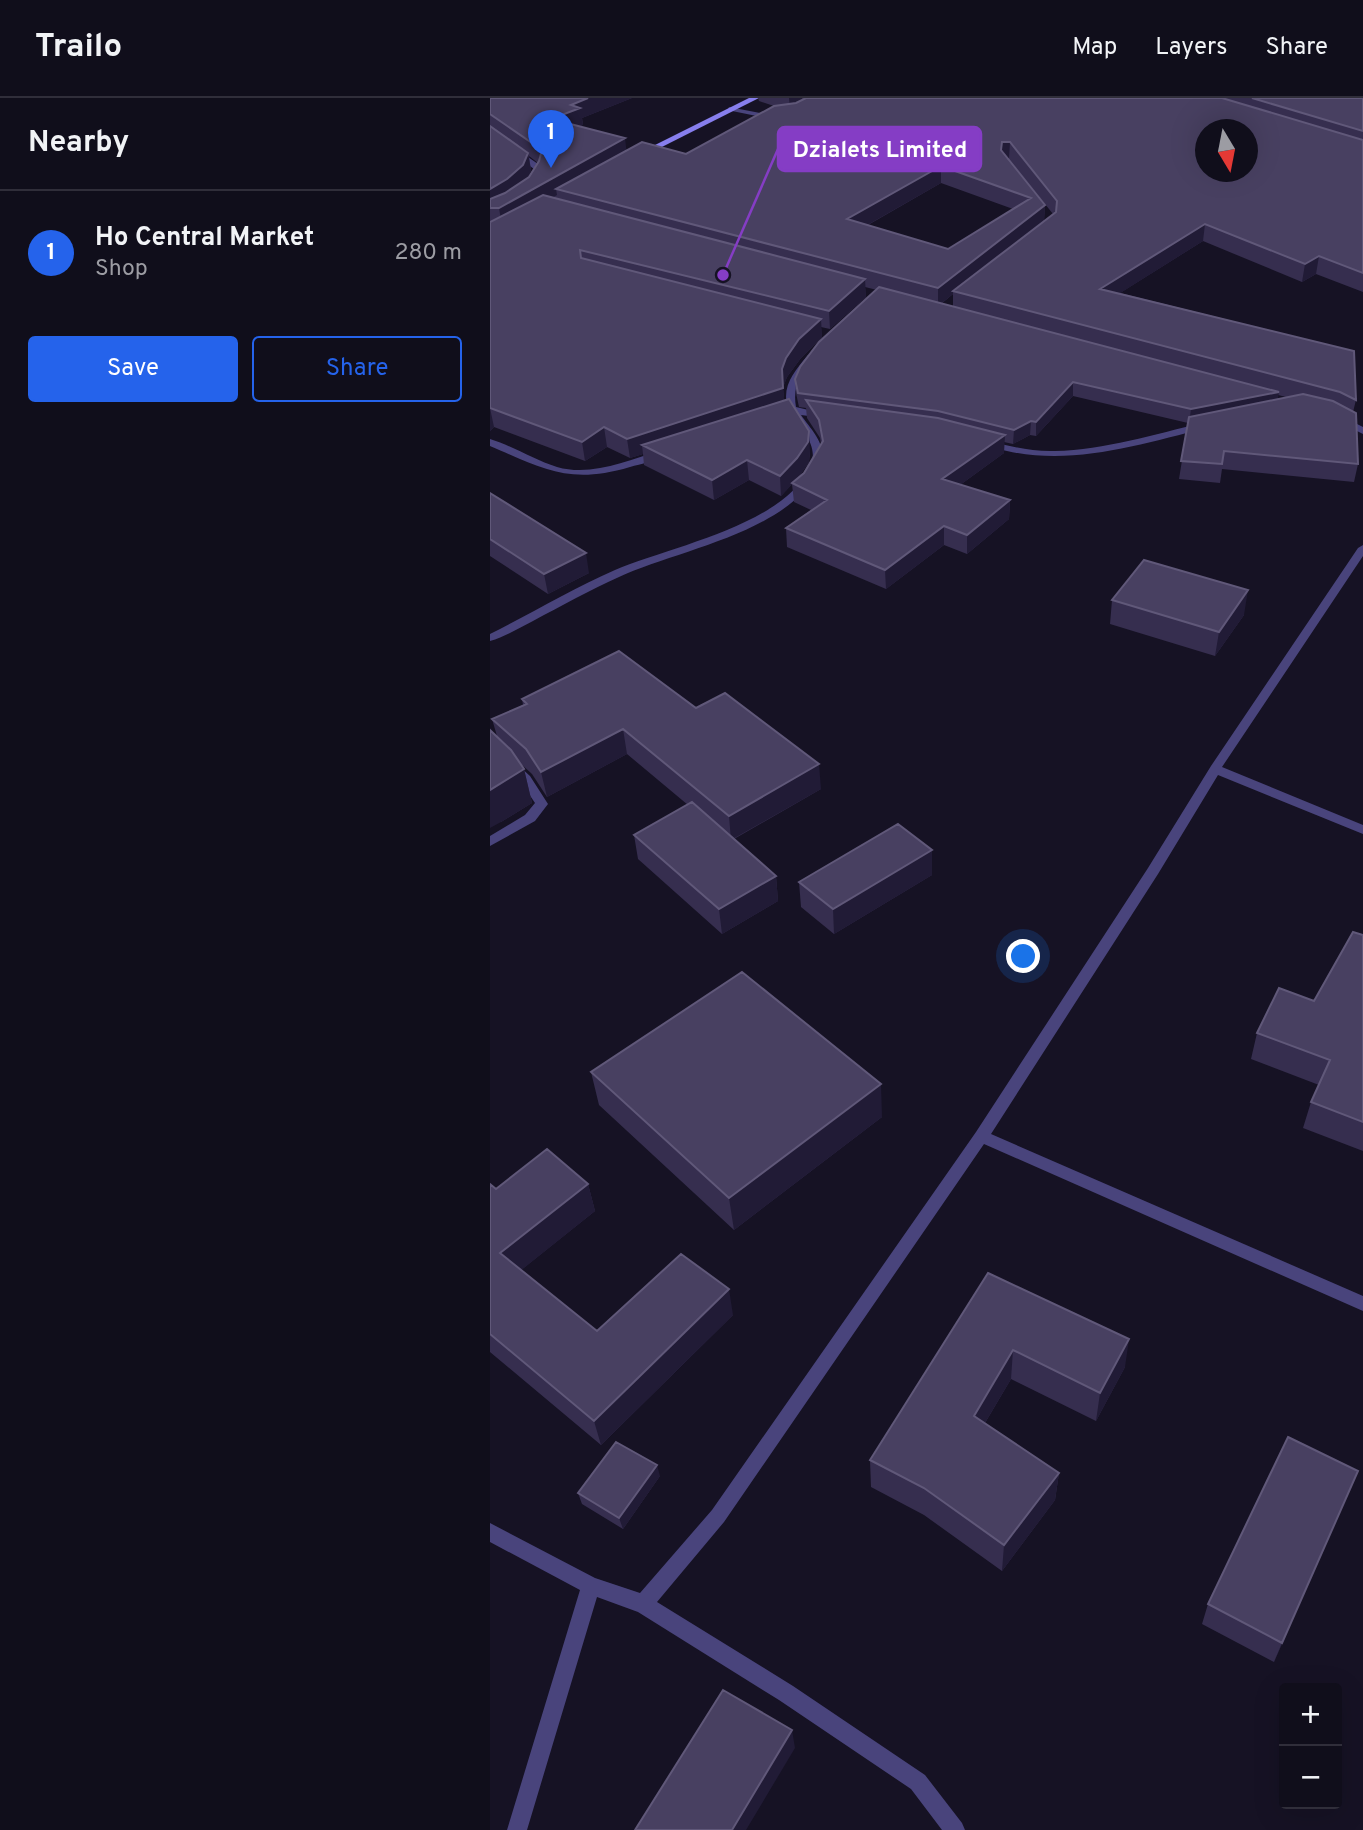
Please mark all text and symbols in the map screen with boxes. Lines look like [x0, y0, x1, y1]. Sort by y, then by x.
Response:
text: Trailo [35, 27, 122, 69]
text: Map [1072, 33, 1117, 63]
text: Layers [1155, 33, 1227, 63]
text: Share [1265, 33, 1328, 63]
pin: 1 [528, 110, 574, 168]
north arrow [1195, 119, 1258, 182]
text: Nearby [28, 125, 129, 162]
callout: Dzialets Limited [778, 127, 981, 171]
text: Dzialets Limited [793, 137, 967, 166]
text: Ho Central Market [95, 222, 314, 255]
text: 1 [46, 239, 56, 268]
text: 280 m [394, 239, 462, 268]
text: Shop [95, 255, 148, 284]
button: Save [28, 336, 238, 402]
button: Share [252, 336, 462, 402]
your location [1006, 939, 1040, 973]
map controls [1279, 1683, 1342, 1809]
button: + [1279, 1683, 1342, 1746]
button: − [1279, 1746, 1342, 1809]

